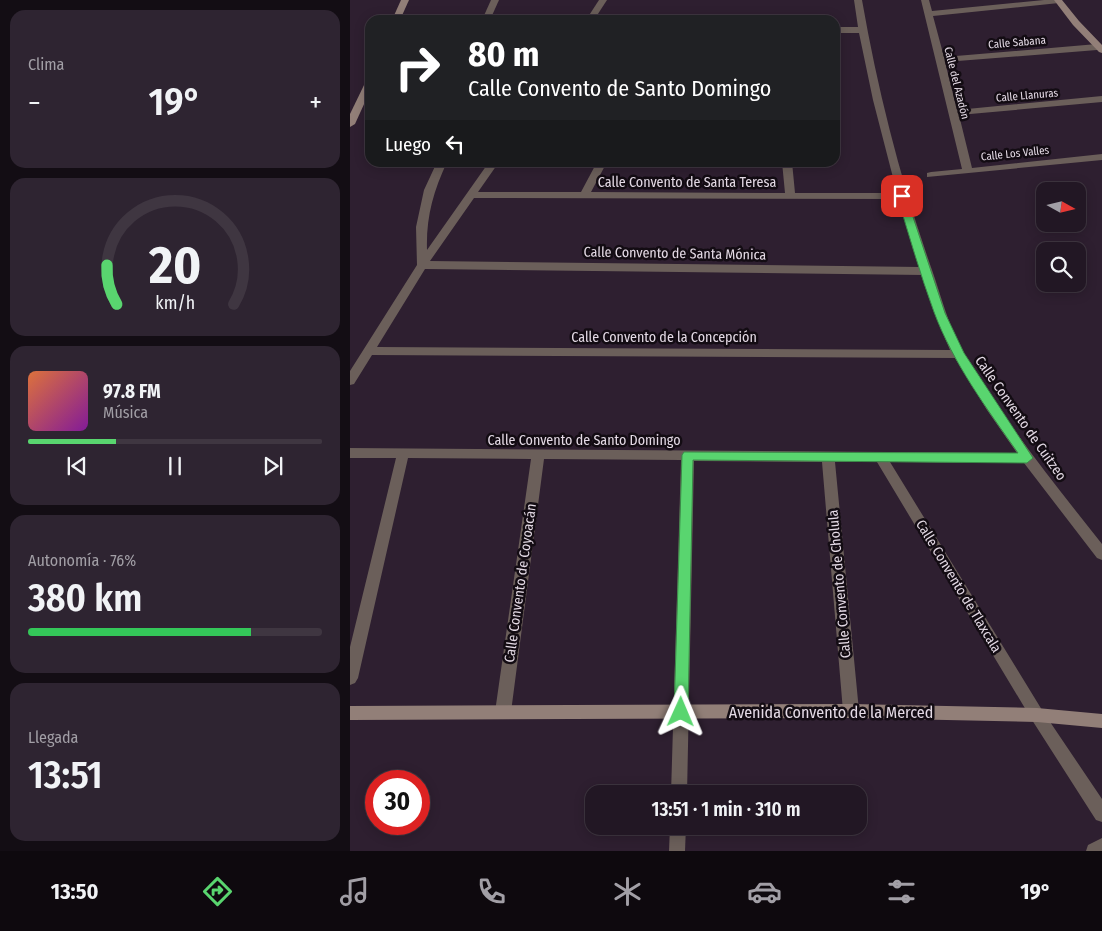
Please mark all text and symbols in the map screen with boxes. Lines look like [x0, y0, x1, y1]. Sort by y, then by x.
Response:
text: 80 m [468, 33, 540, 75]
street label: Calle Sabana [988, 34, 1046, 51]
icon: right [385, 35, 450, 100]
street label: Calle del Azadón [941, 46, 972, 121]
text: Clima [28, 55, 64, 74]
text: Calle Convento de Santo Domingo [468, 75, 771, 102]
text: 19° [148, 79, 201, 125]
text: − [28, 86, 41, 119]
text: + [309, 86, 322, 119]
street label: Calle Llanuras [995, 86, 1059, 105]
icon: left [441, 130, 469, 158]
text: Luego [385, 133, 431, 156]
street label: Calle Los Valles [980, 143, 1050, 164]
street label: Calle Convento de Santa Teresa [598, 174, 776, 191]
pin [881, 175, 923, 217]
icon: arrive [888, 182, 916, 210]
north arrow [1036, 182, 1086, 232]
map controls [1036, 182, 1086, 292]
text: 20 [148, 234, 201, 297]
button: search [1036, 242, 1086, 292]
street label: Calle Convento de Santa Mónica [584, 243, 767, 264]
text: km/h [155, 292, 195, 314]
street label: Calle Convento de la Concepción [571, 329, 757, 346]
street label: Calle Convento de Cuitzeo [971, 353, 1070, 484]
text: 97.8 FM [103, 380, 161, 403]
text: Música [103, 403, 148, 422]
street label: Calle Convento de Santo Domingo [488, 432, 681, 449]
icon: previous [63, 452, 91, 480]
icon: pause [161, 452, 189, 480]
icon: next [259, 452, 287, 480]
street label: Calle Convento de Coyoacán [501, 502, 540, 664]
street label: Calle Convento de Cholula [825, 509, 854, 659]
street label: Calle Convento de Tlaxcala [912, 517, 1005, 656]
text: Autonomía · 76% [28, 551, 136, 570]
text: 380 km [28, 575, 142, 621]
position arrow [654, 685, 706, 737]
street label: Avenida Convento de la Merced [729, 703, 933, 722]
text: Llegada [28, 728, 78, 747]
text: 13:51 [28, 752, 103, 798]
speed limit sign: 30 [365, 770, 430, 835]
text: 13:51 · 1 min · 310 m [652, 798, 800, 821]
icon: directions [200, 874, 235, 909]
icon: music [337, 874, 372, 909]
icon: phone [474, 874, 509, 909]
icon: climate [610, 874, 645, 909]
icon: car [747, 874, 782, 909]
icon: filters [884, 874, 919, 909]
text: 13:50 [51, 878, 99, 905]
text: 19° [1020, 878, 1051, 905]

